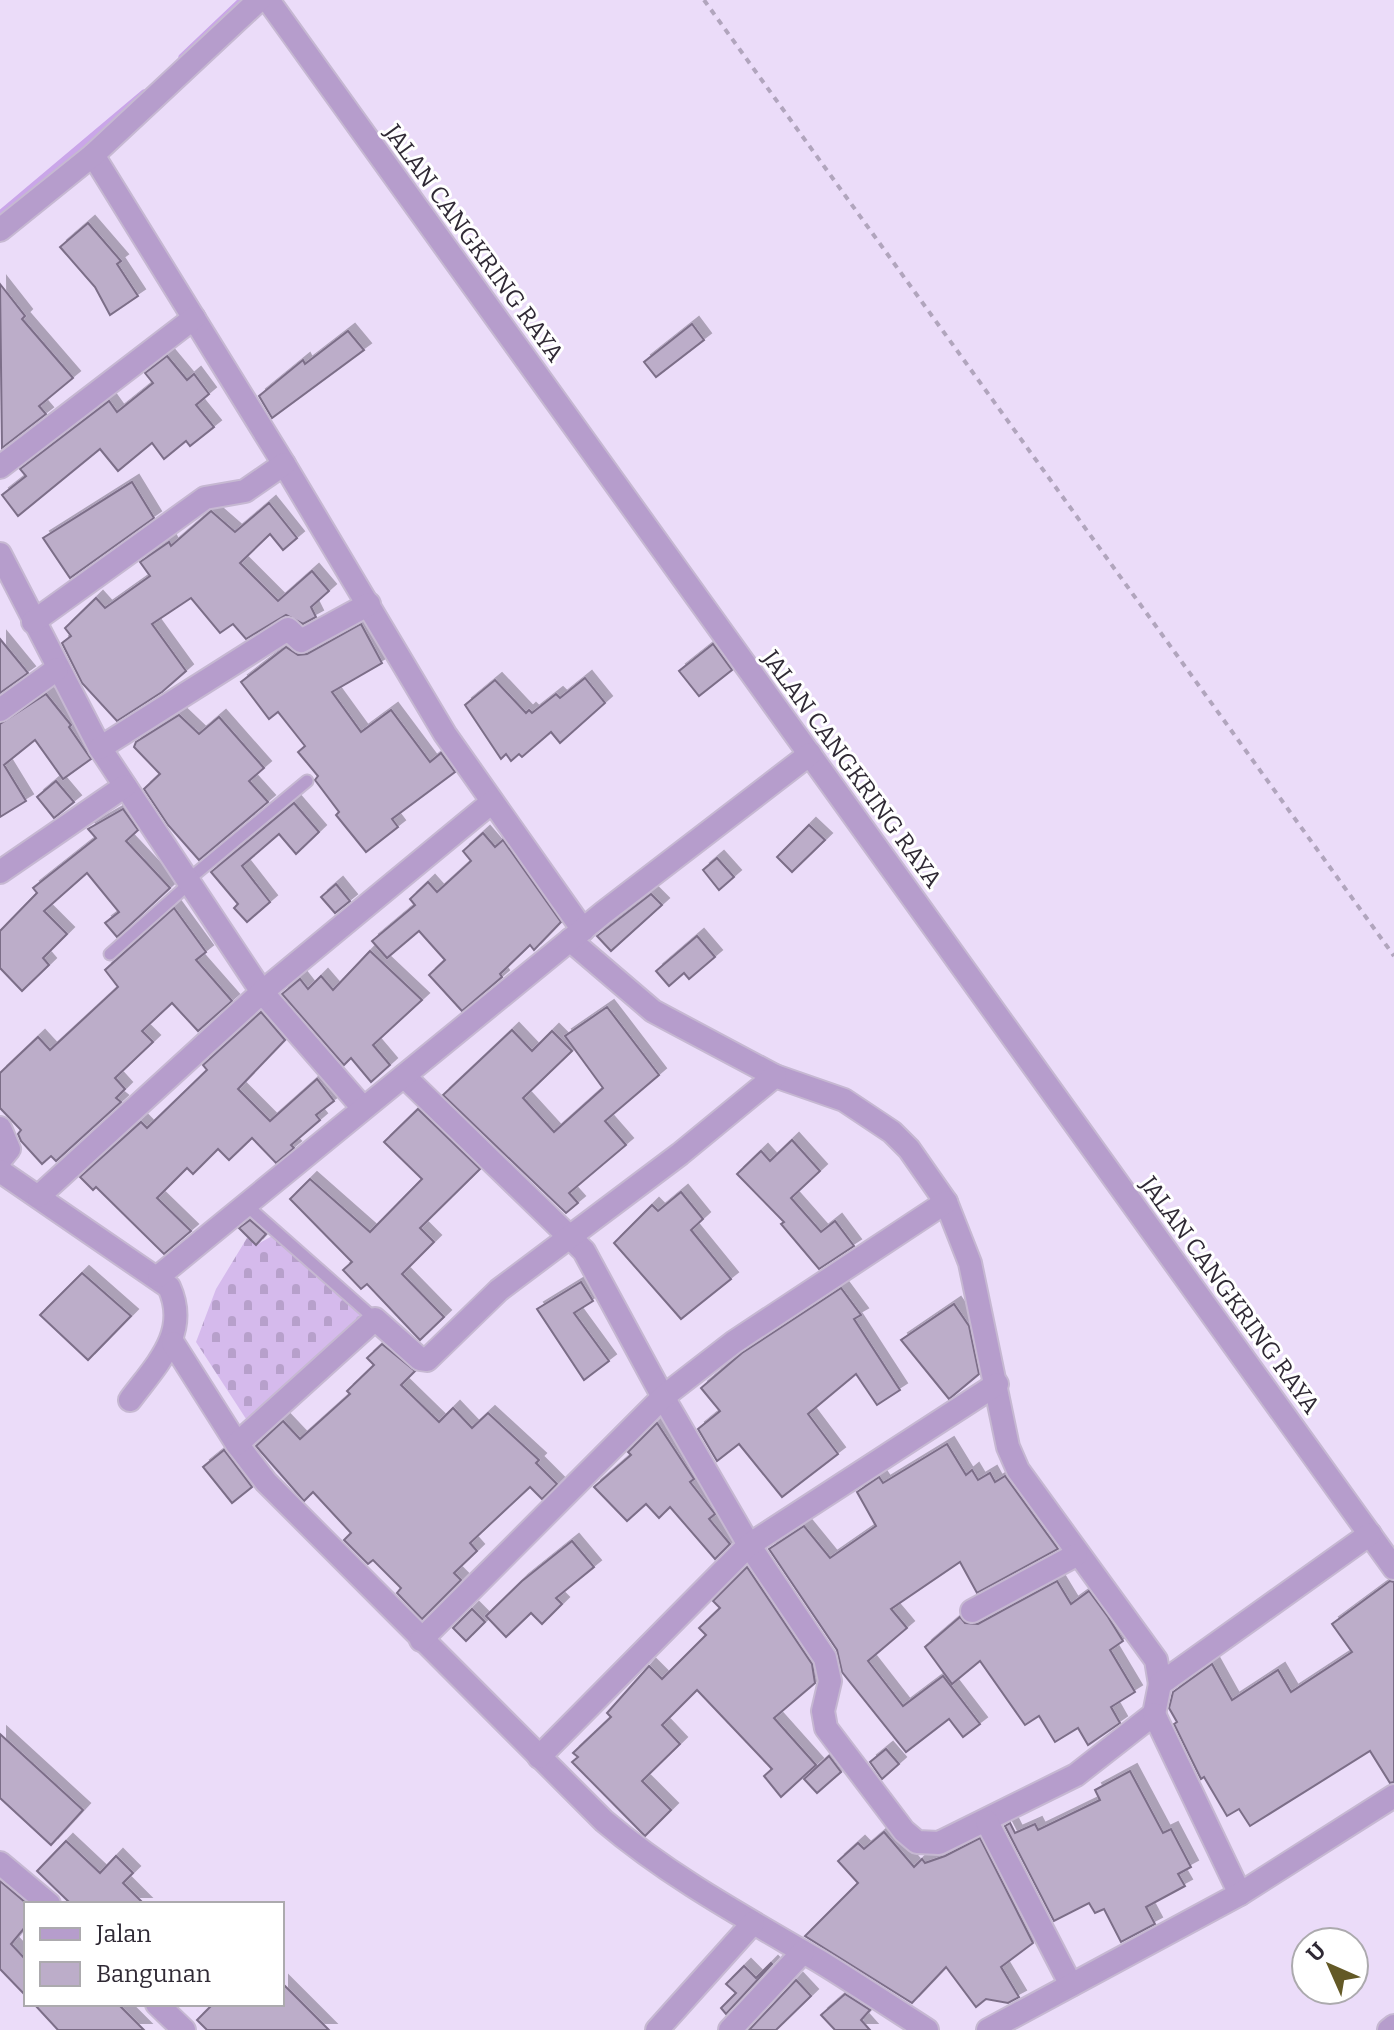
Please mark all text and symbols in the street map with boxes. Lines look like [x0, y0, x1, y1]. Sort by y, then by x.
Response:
street label: JALAN CANGKRING RAYA [378, 118, 569, 367]
street label: JALAN CANGKRING RAYA [756, 644, 947, 893]
street label: JALAN CANGKRING RAYA [1134, 1170, 1325, 1419]
legend [24, 1902, 284, 2006]
text: Jalan [95, 1920, 151, 1948]
north arrow [1290, 1926, 1370, 2006]
text: U [1301, 1937, 1332, 1968]
text: Bangunan [96, 1960, 211, 1988]

